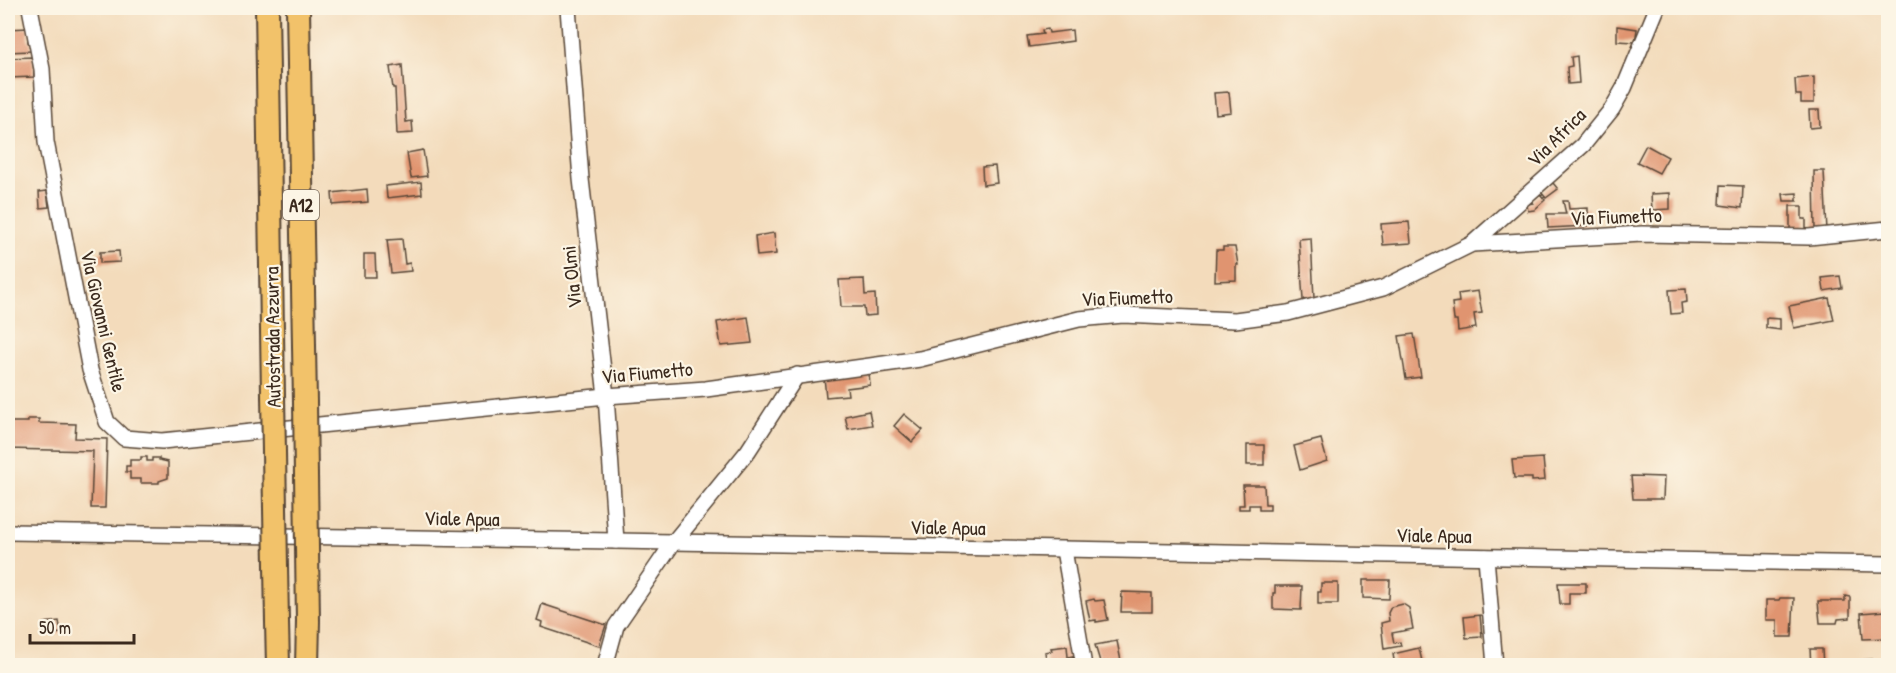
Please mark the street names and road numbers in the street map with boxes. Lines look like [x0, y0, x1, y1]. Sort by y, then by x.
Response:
street label: Via Africa [1521, 102, 1591, 172]
road number: A12 [283, 190, 319, 220]
street label: Via Fiumetto [1570, 201, 1662, 231]
street label: Via Olmi [554, 244, 588, 310]
street label: Via Giovanni Gentile [75, 248, 133, 394]
street label: Autostrada Azzurra [257, 266, 287, 408]
street label: Via Fiumetto [1081, 282, 1173, 312]
street label: Via Fiumetto [600, 355, 694, 389]
street label: Viale Apua [424, 504, 500, 532]
street label: Viale Apua [910, 513, 986, 541]
street label: Viale Apua [1396, 521, 1472, 549]

